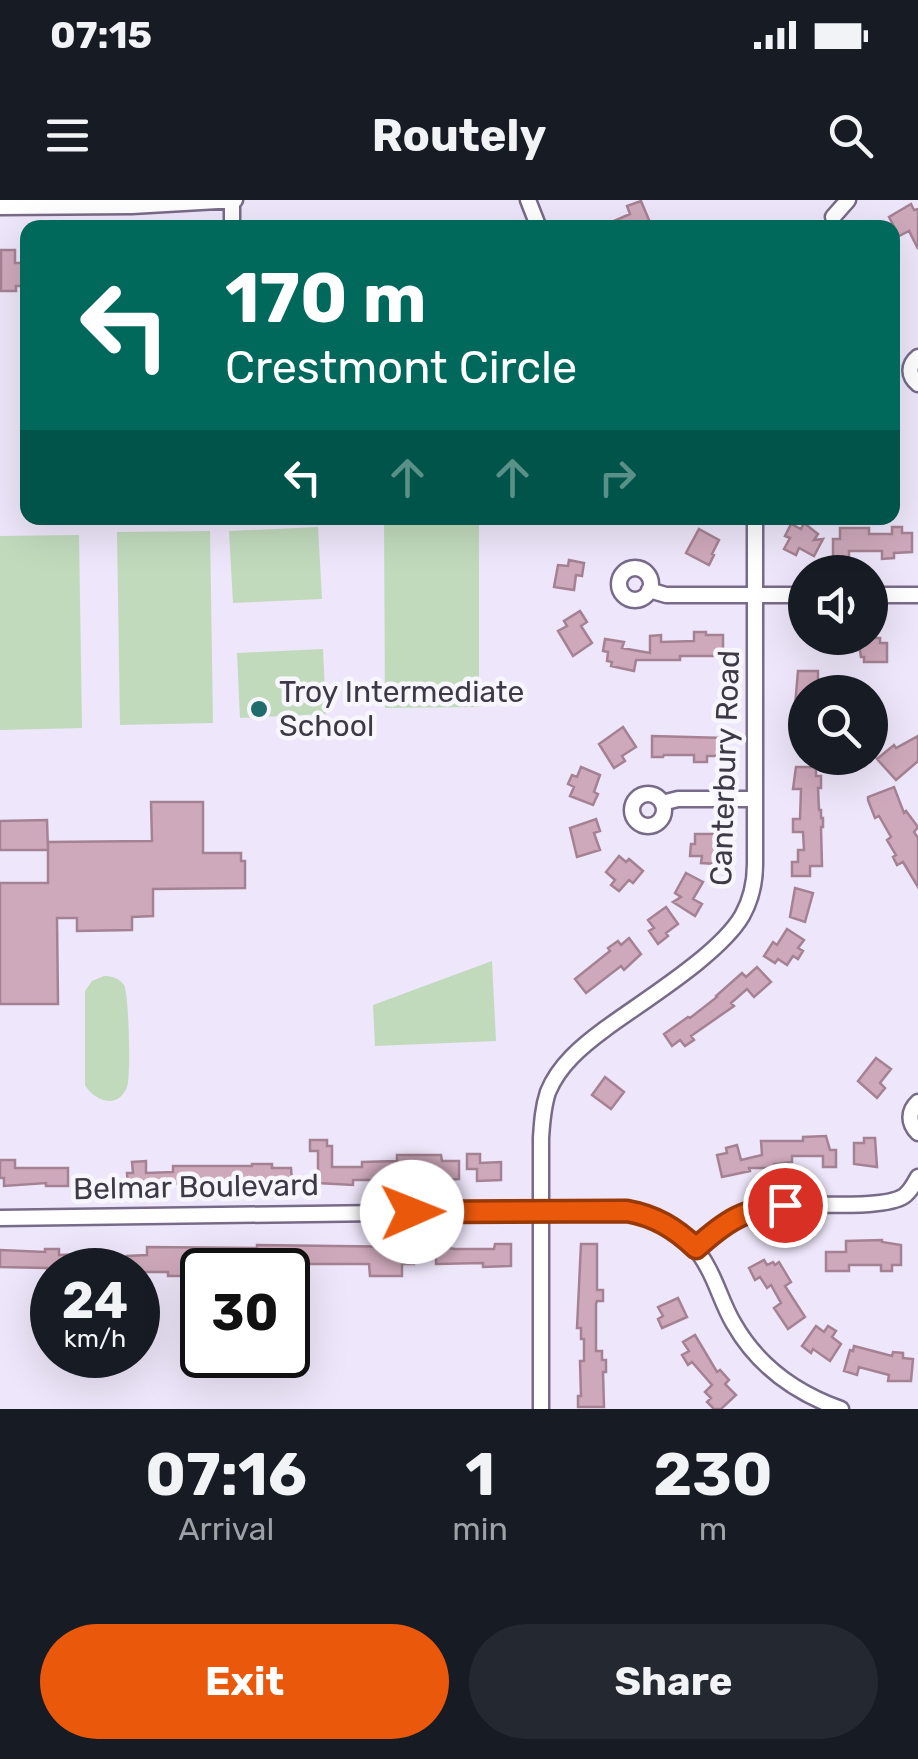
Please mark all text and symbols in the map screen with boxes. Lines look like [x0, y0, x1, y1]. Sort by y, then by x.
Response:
text: 07:15 [50, 12, 152, 58]
icon: menu [40, 108, 95, 163]
icon: search [823, 108, 878, 163]
text: Routely [372, 109, 546, 162]
text: 170 m [225, 257, 427, 340]
icon: left [60, 260, 190, 390]
text: Crestmont Circle [225, 341, 577, 394]
icon: left [275, 450, 330, 505]
icon: ahead [380, 450, 435, 505]
icon: ahead [485, 450, 540, 505]
icon: right [590, 450, 645, 505]
map controls [788, 555, 888, 775]
button: sound [788, 555, 888, 655]
street label: Canterbury Road [703, 649, 747, 887]
place label: Troy Intermediate School [279, 674, 524, 744]
button: search [788, 675, 888, 775]
marker: Troy Intermediate School [248, 698, 270, 720]
position arrow [360, 1160, 464, 1264]
pin [743, 1163, 828, 1248]
street label: Belmar Boulevard [73, 1167, 319, 1207]
icon: arrive [758, 1178, 813, 1233]
speed limit sign: 30 [180, 1248, 310, 1378]
text: 24 [62, 1271, 128, 1331]
text: km/h [64, 1324, 126, 1353]
text: 07:16 [145, 1439, 307, 1510]
text: 1 [465, 1439, 495, 1510]
text: 230 [653, 1439, 773, 1510]
text: Arrival [178, 1510, 274, 1548]
text: min [452, 1510, 508, 1548]
text: m [699, 1510, 727, 1548]
button: Exit [40, 1624, 449, 1739]
button: Share [469, 1624, 878, 1739]

